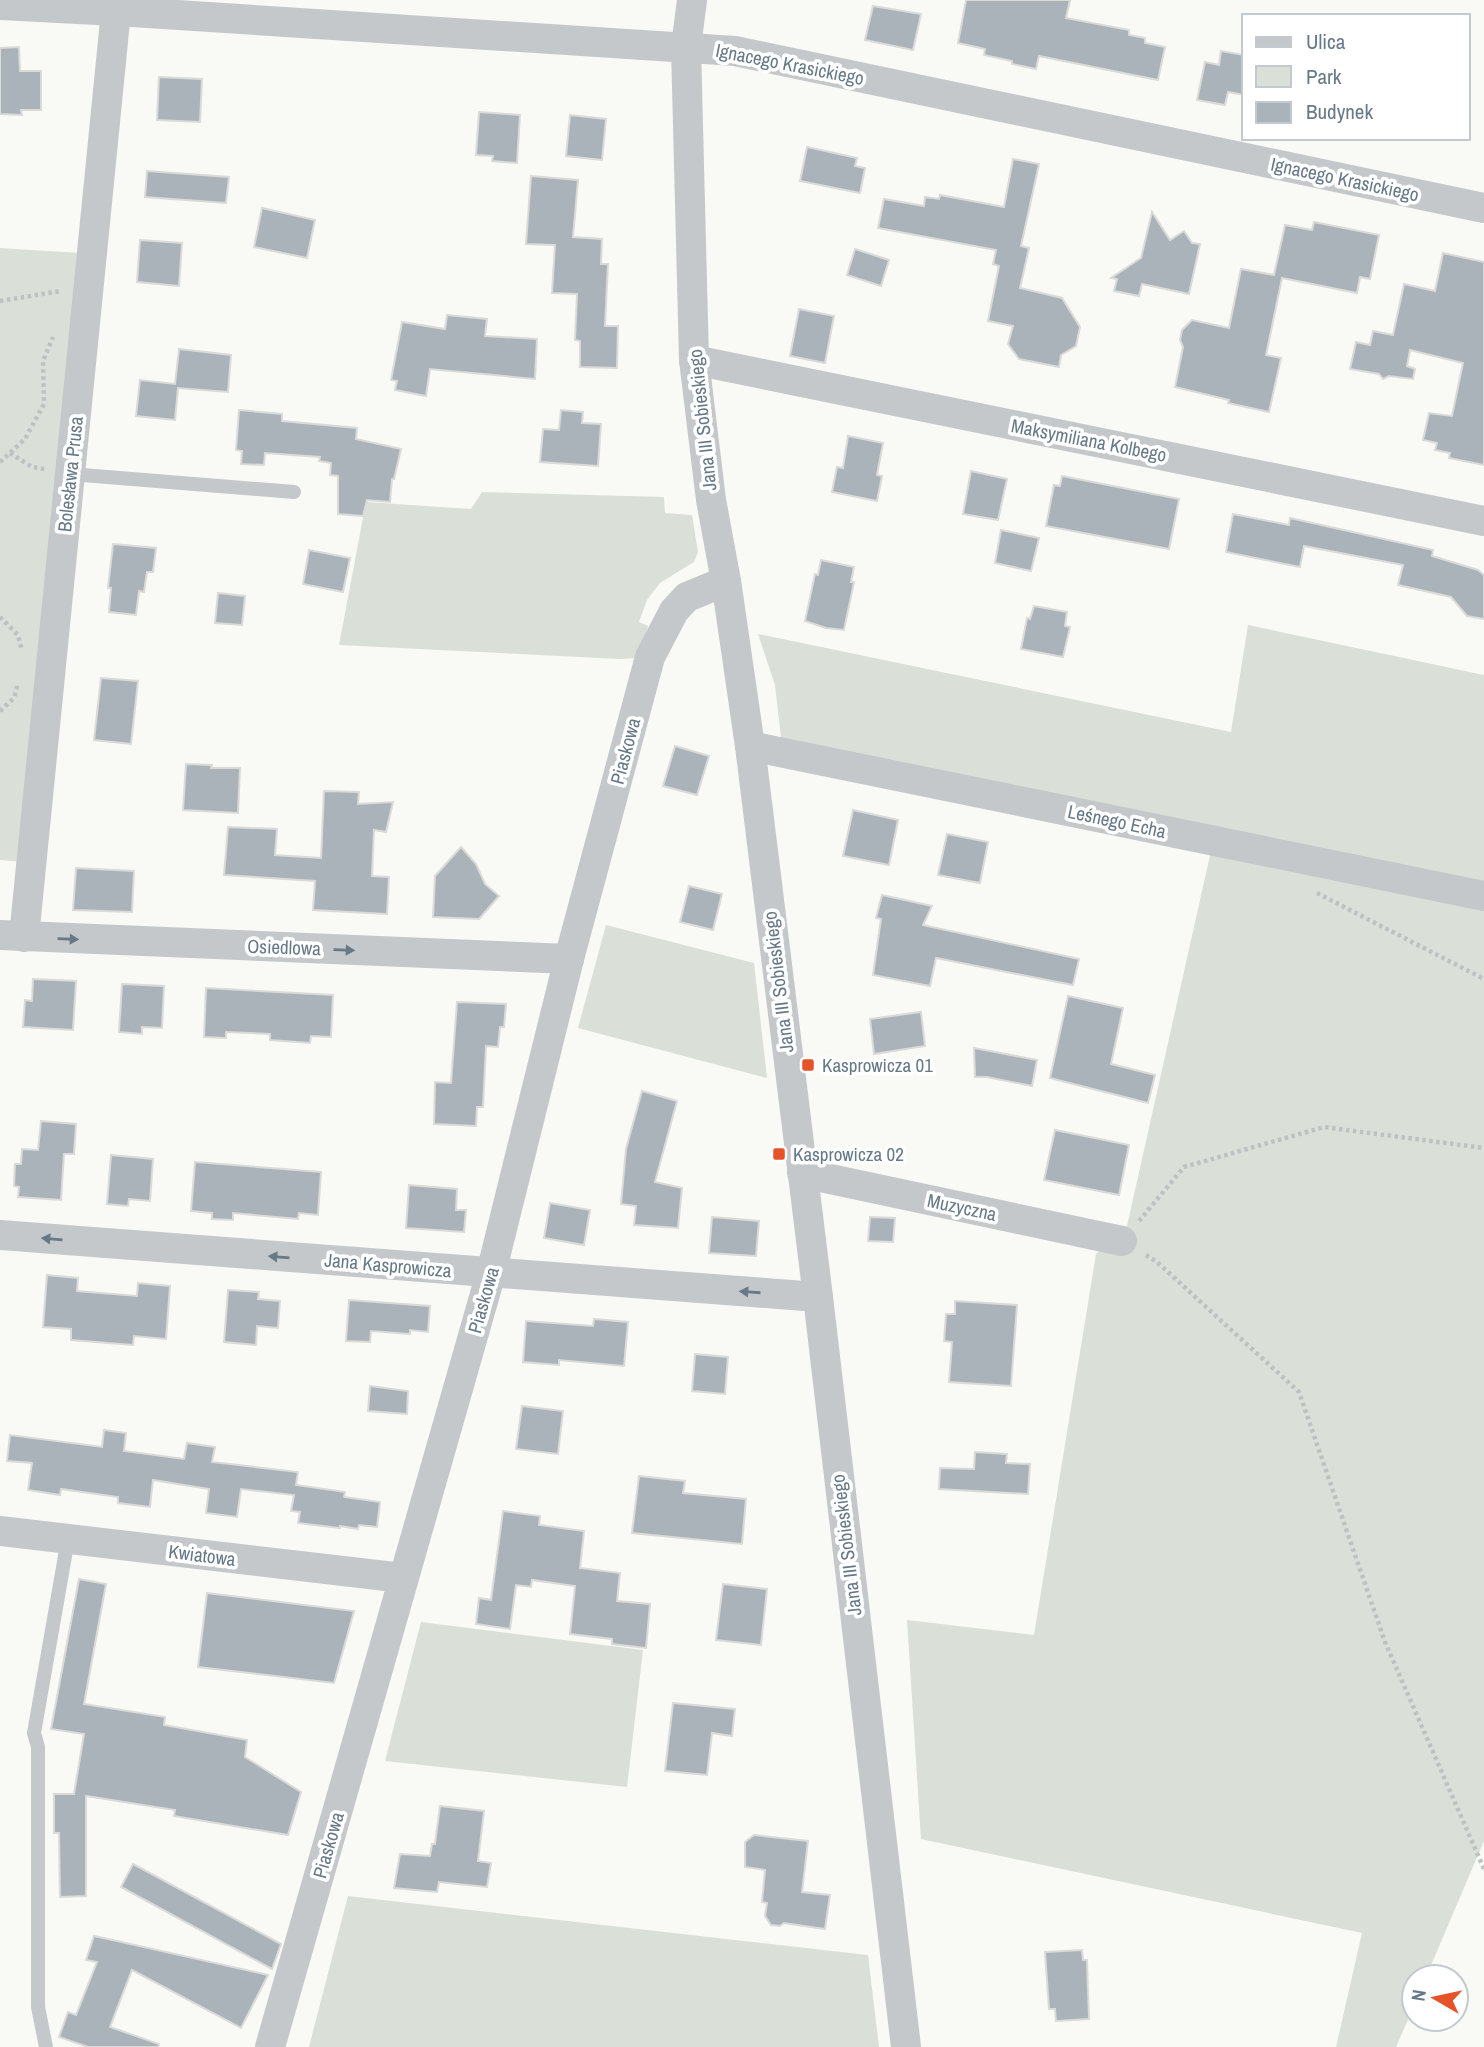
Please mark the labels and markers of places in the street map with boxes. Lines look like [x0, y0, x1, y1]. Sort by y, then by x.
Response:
place label: Kasprowicza 01 [822, 1052, 933, 1078]
marker: Kasprowicza 01 [800, 1057, 816, 1073]
place label: Kasprowicza 02 [793, 1141, 904, 1167]
marker: Kasprowicza 02 [771, 1146, 787, 1162]

